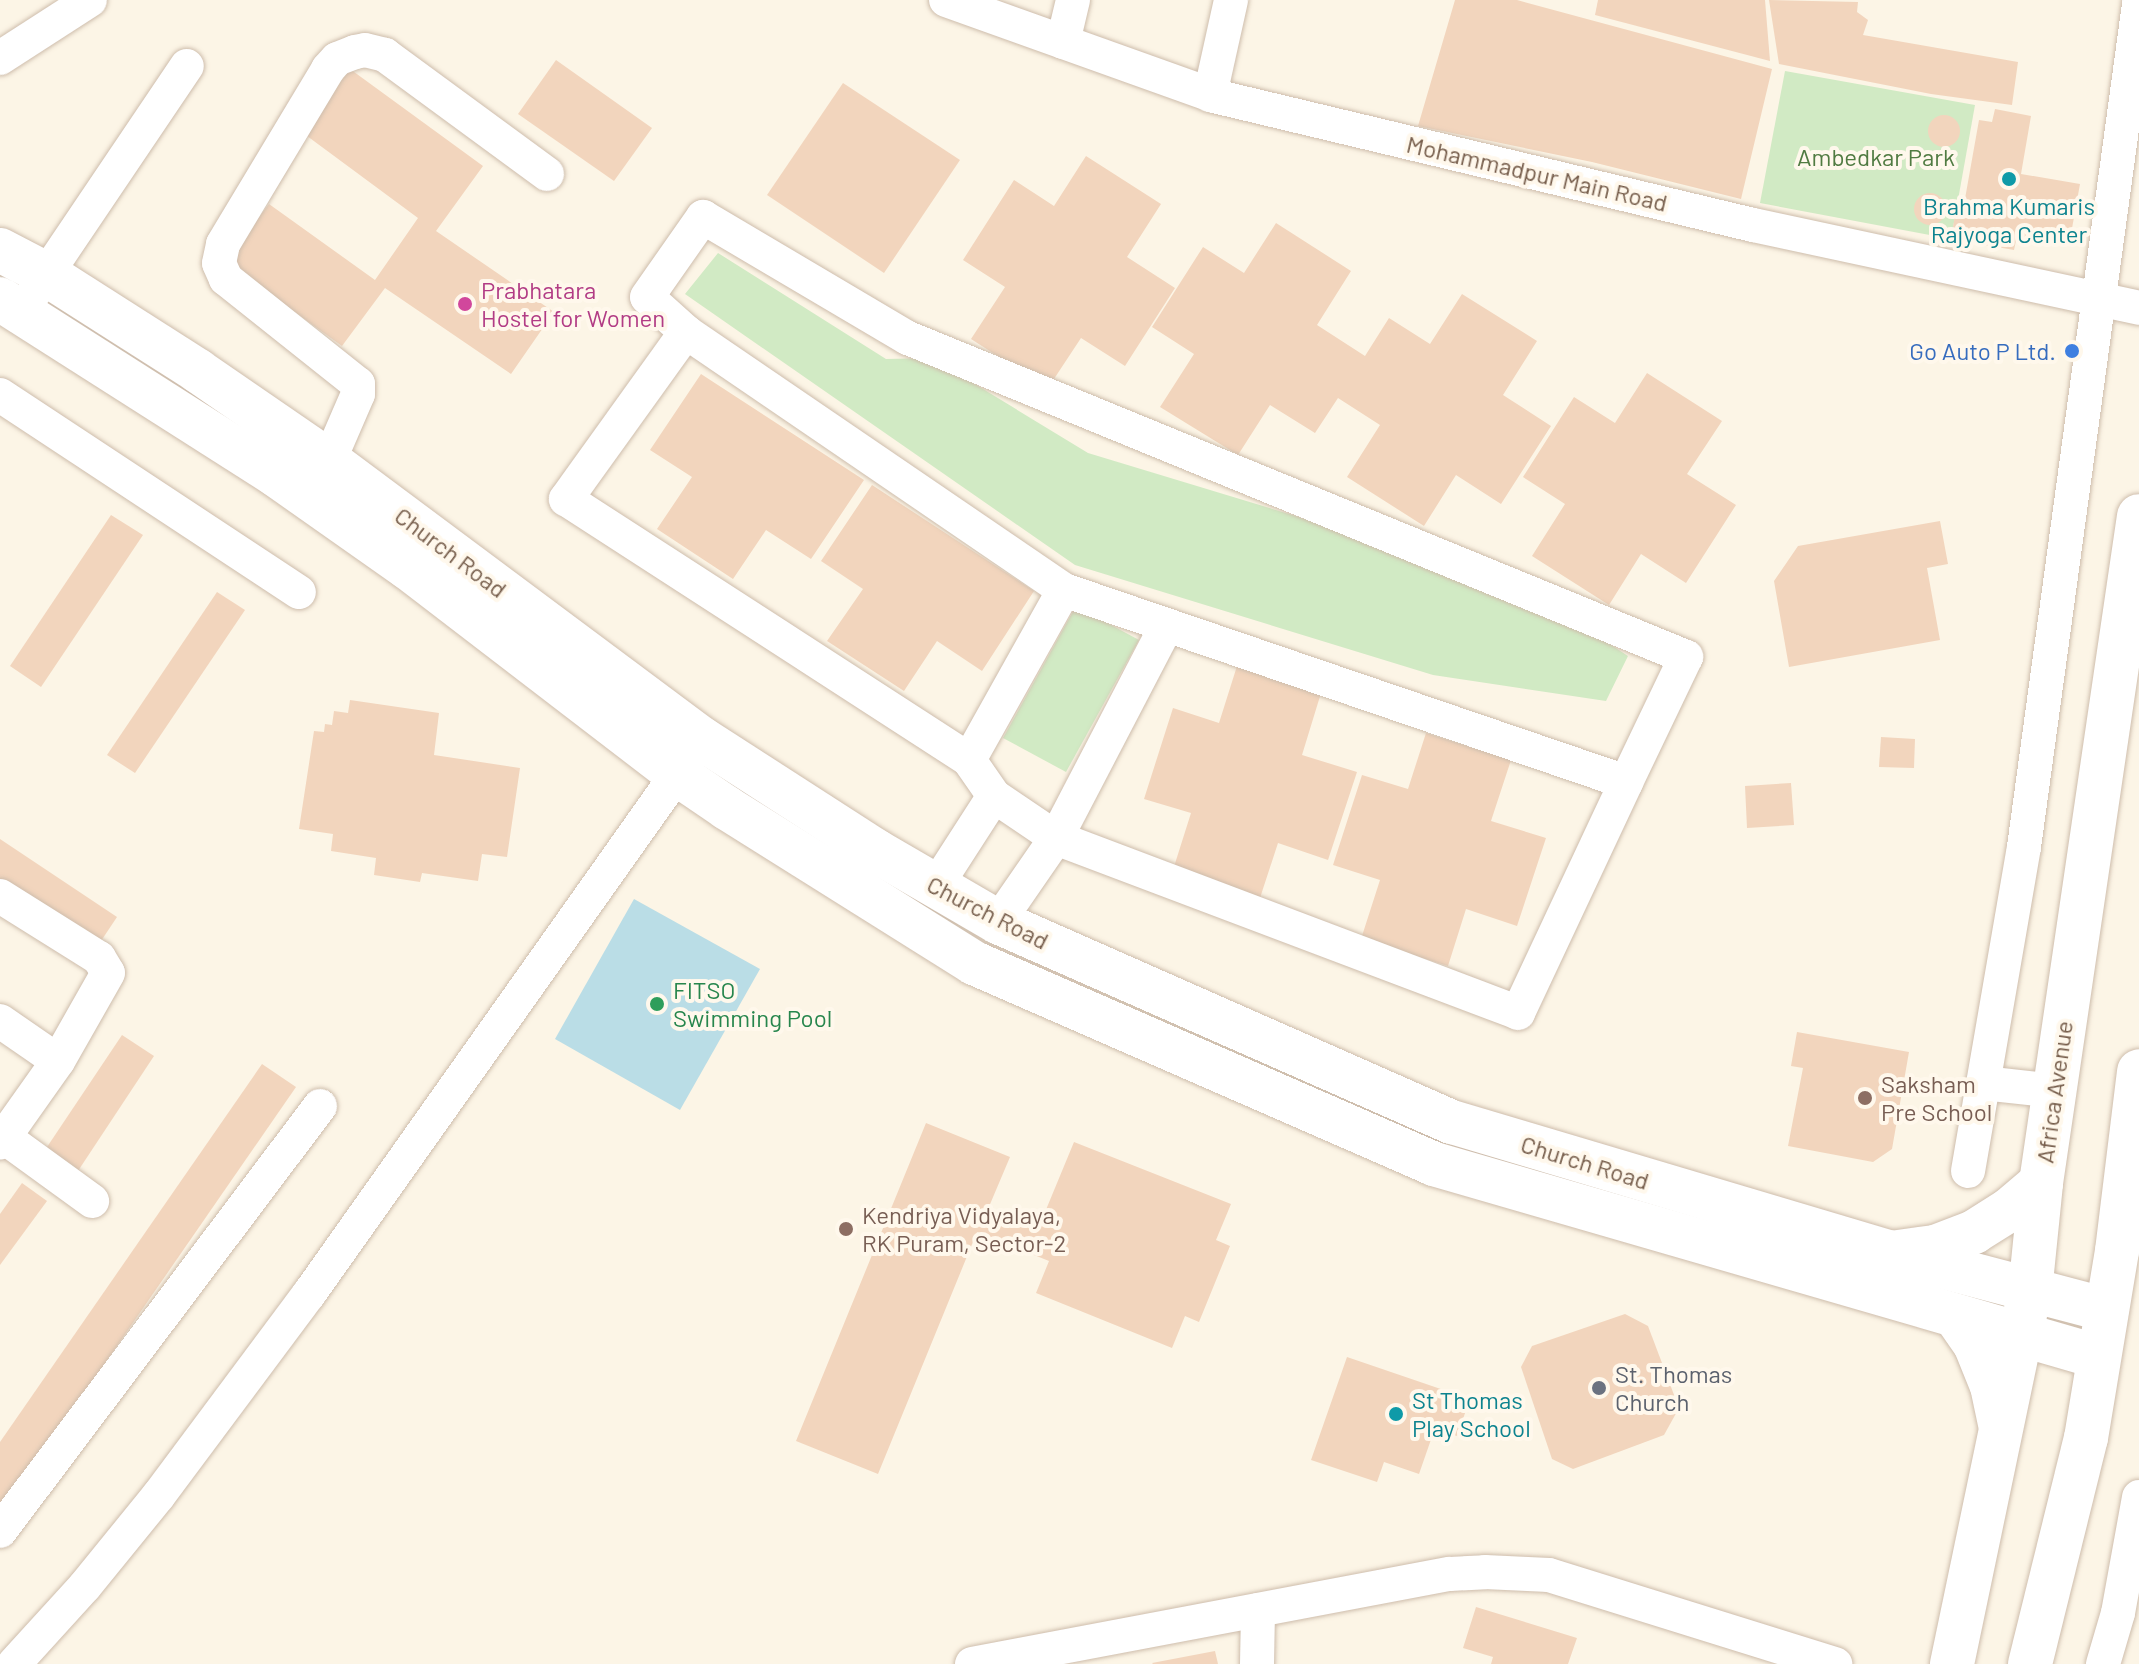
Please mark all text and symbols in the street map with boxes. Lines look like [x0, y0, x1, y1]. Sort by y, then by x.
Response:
street label: Mohammadpur Main Road [1404, 129, 1670, 217]
park label: Ambedkar Park [1797, 143, 1955, 171]
marker: Brahma Kumaris Rajyoga Center [2000, 170, 2018, 188]
place label: Brahma Kumaris Rajyoga Center [1923, 192, 2095, 248]
place label: Prabhatara Hostel for Women [481, 276, 665, 332]
marker: Prabhatara Hostel for Women [456, 295, 474, 313]
place label: Go Auto P Ltd. [1909, 337, 2056, 365]
marker: Go Auto P Ltd. [2063, 342, 2081, 360]
street label: Church Road [390, 501, 512, 603]
street label: Church Road [923, 869, 1053, 955]
place label: FITSO Swimming Pool [673, 976, 832, 1032]
marker: FITSO Swimming Pool [648, 995, 666, 1013]
street label: Africa Avenue [2030, 1019, 2078, 1165]
place label: Saksham Pre School [1881, 1070, 1992, 1126]
marker: Saksham Pre School [1856, 1089, 1874, 1107]
street label: Church Road [1518, 1129, 1652, 1195]
place label: Kendriya Vidyalaya, RK Puram, Sector-2 [862, 1201, 1066, 1257]
marker: Kendriya Vidyalaya, RK Puram, Sector-2 [837, 1220, 855, 1238]
place label: St. Thomas Church [1615, 1360, 1732, 1416]
marker: St. Thomas Church [1590, 1379, 1608, 1397]
place label: St Thomas Play School [1412, 1386, 1531, 1442]
marker: St Thomas Play School [1387, 1405, 1405, 1423]

